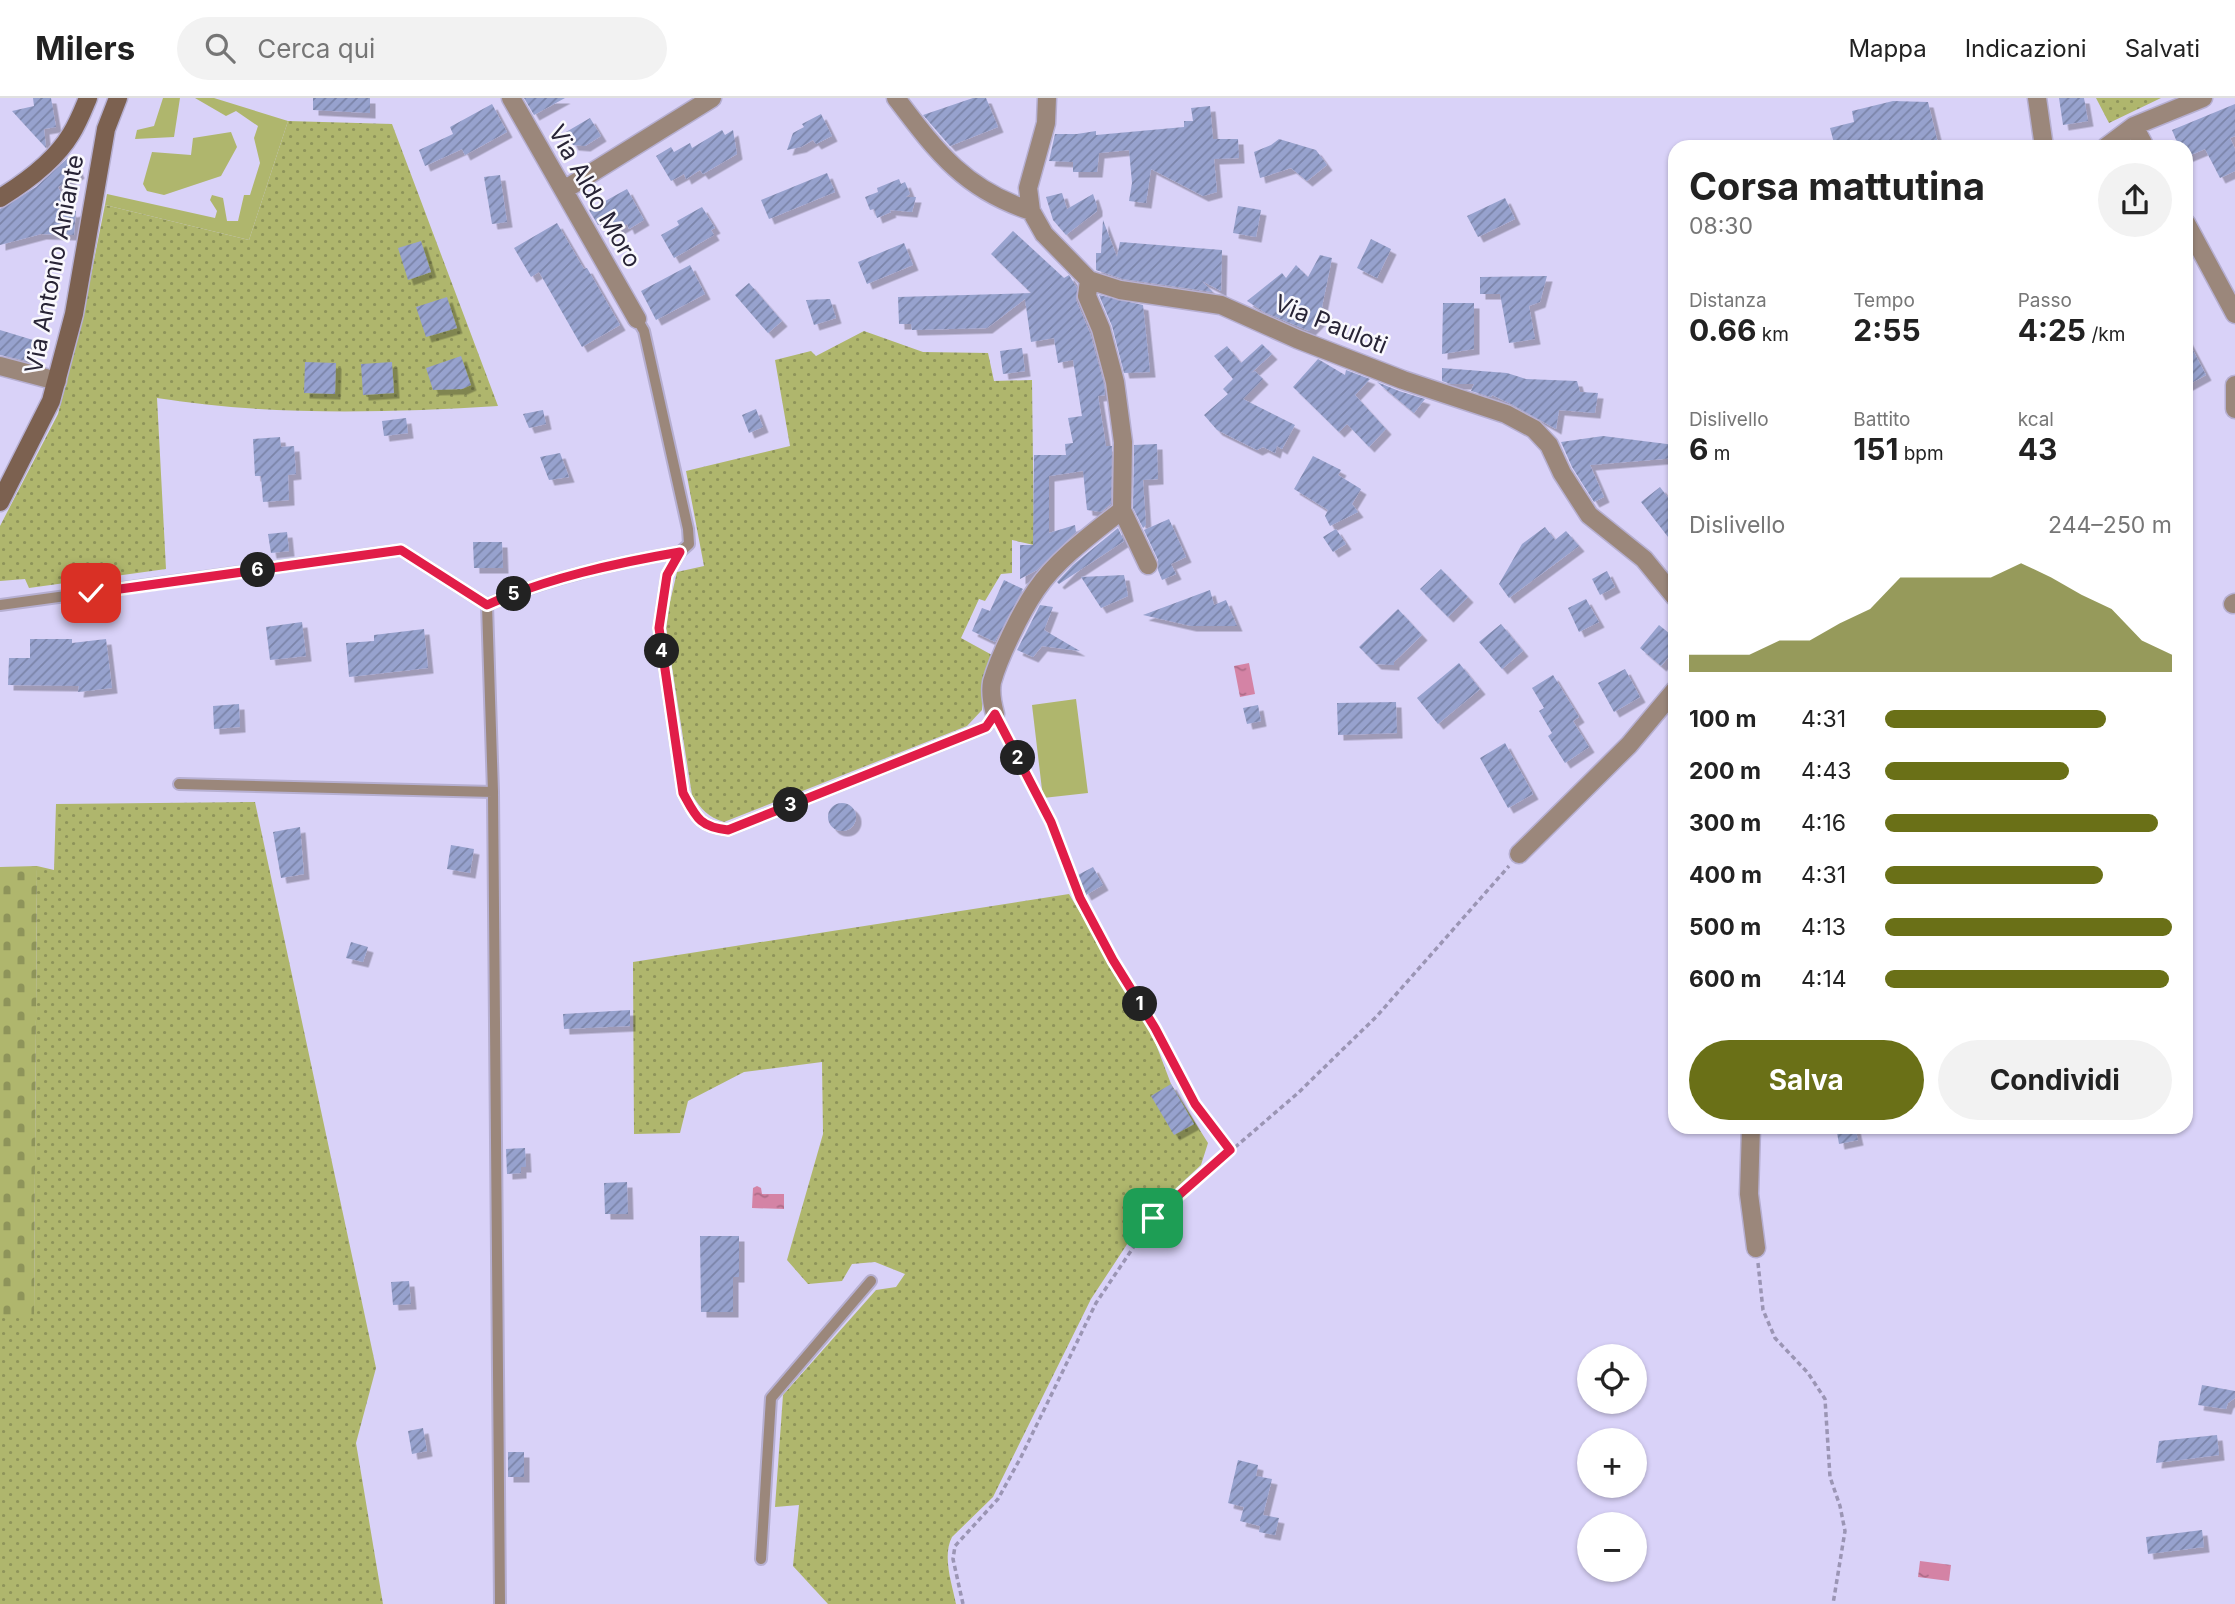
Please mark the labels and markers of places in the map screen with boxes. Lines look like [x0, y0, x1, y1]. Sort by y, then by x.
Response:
pin: 6 [240, 552, 276, 588]
pin [61, 563, 121, 623]
pin: 5 [496, 576, 532, 612]
pin: 4 [644, 634, 680, 668]
pin: 2 [1000, 740, 1036, 776]
pin: 3 [774, 788, 808, 822]
pin: 1 [1122, 986, 1158, 1021]
pin [1123, 1188, 1183, 1248]

